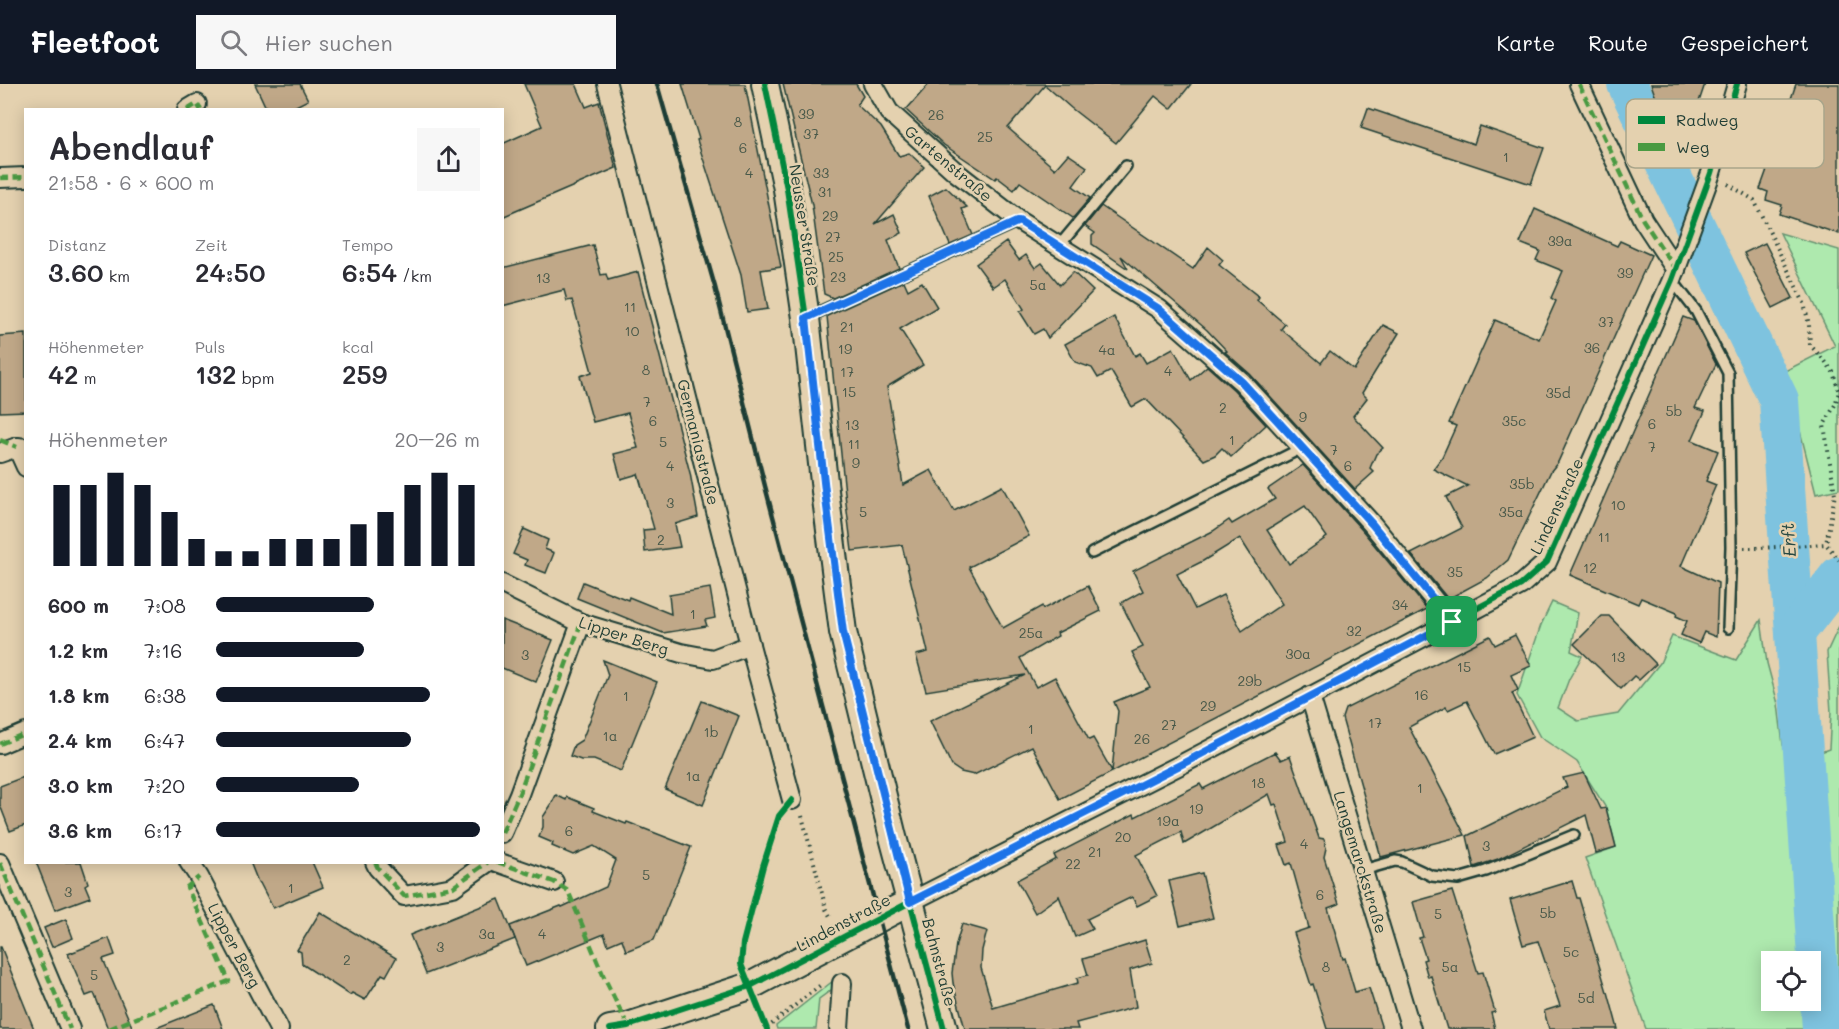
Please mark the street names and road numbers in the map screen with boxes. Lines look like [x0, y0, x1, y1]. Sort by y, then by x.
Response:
street label: Gartenstraße [901, 120, 997, 206]
street label: Neusser Straße [785, 163, 825, 287]
street label: Germaniastraße [673, 377, 725, 507]
street label: Lindenstraße [1525, 454, 1587, 558]
street label: Lipper Berg [576, 611, 672, 659]
street label: Langemarckstraße [1329, 788, 1393, 936]
street label: Lindenstraße [792, 888, 894, 956]
street label: Lipper Berg [204, 899, 266, 991]
street label: Bahnstraße [918, 915, 962, 1009]

